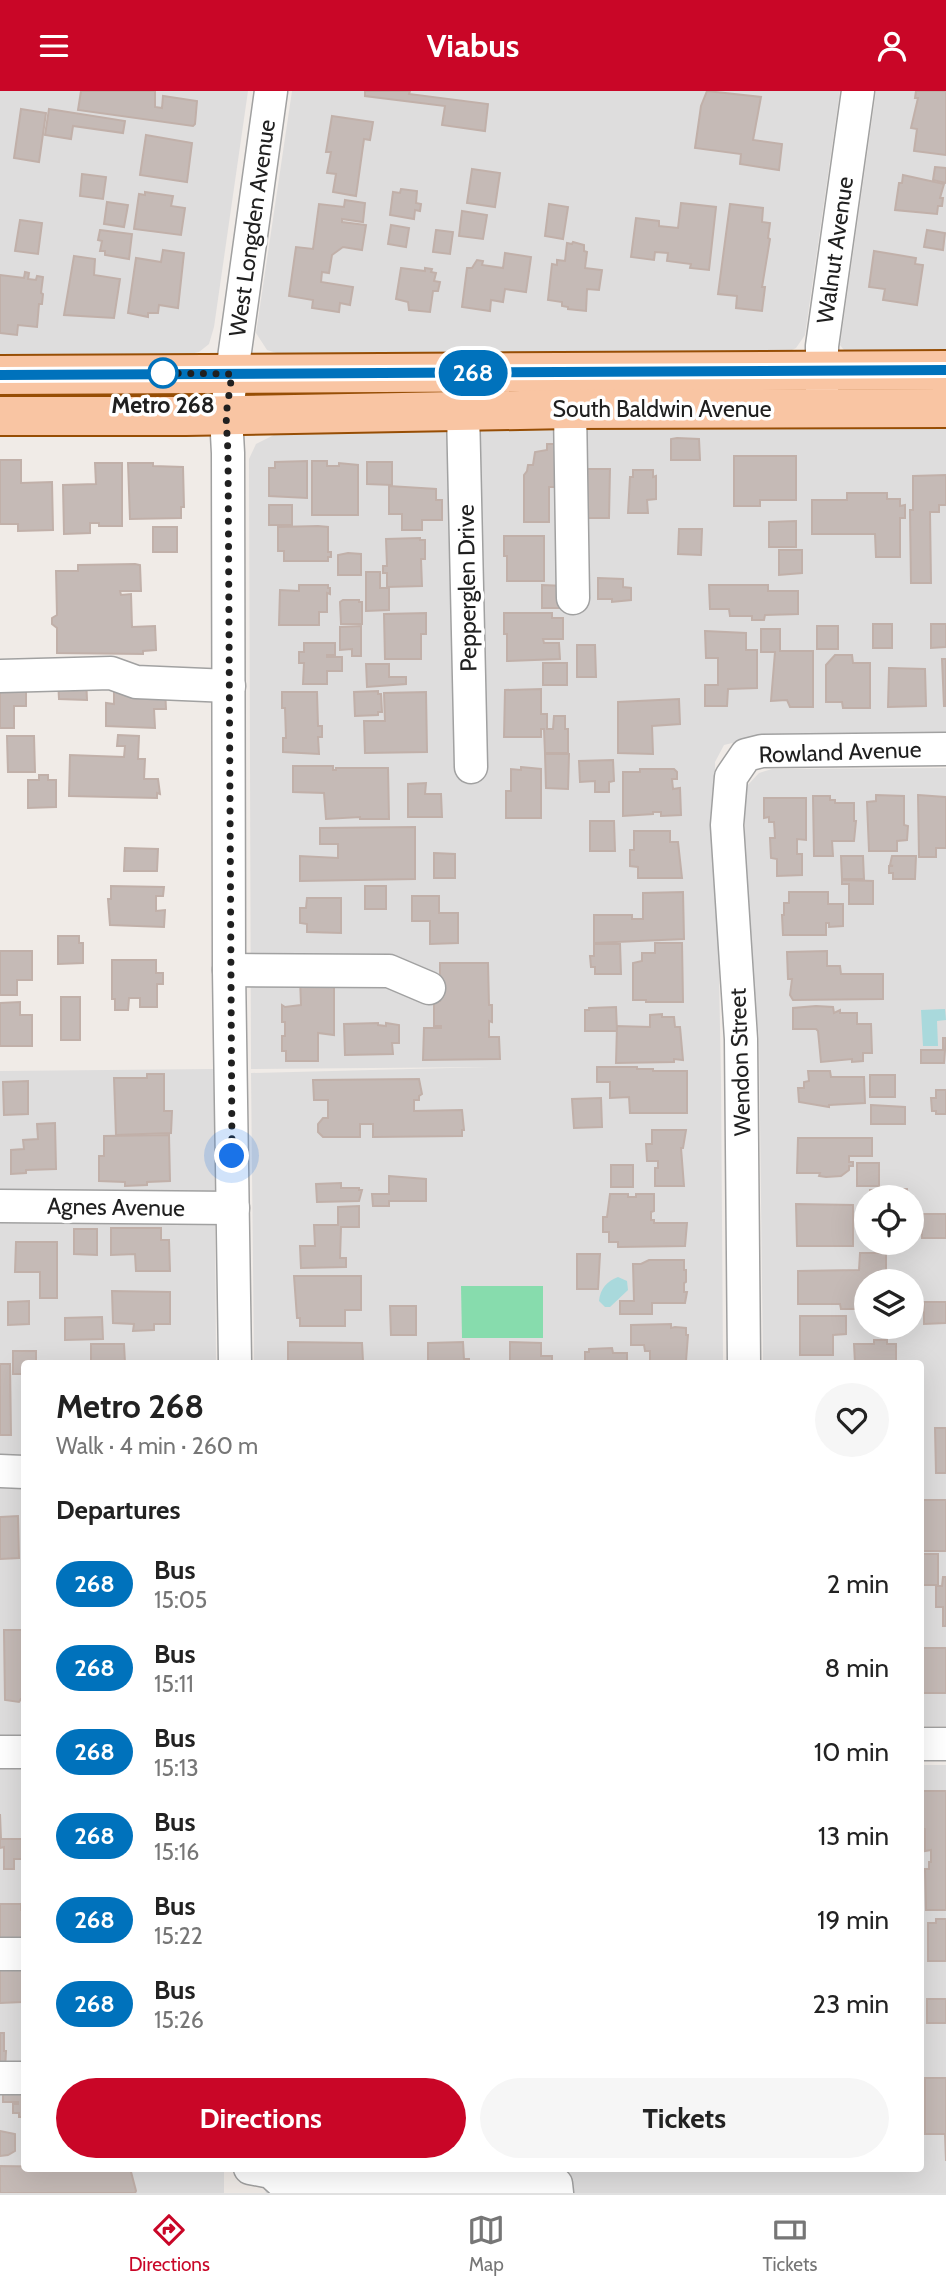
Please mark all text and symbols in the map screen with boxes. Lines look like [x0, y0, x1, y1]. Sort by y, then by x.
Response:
text: Viabus [427, 26, 519, 65]
icon: menu [35, 27, 73, 65]
icon: person [873, 27, 911, 65]
street label: West Longden Avenue [223, 117, 281, 338]
street label: Walnut Avenue [811, 175, 859, 325]
line badge: 268 [433, 350, 513, 396]
marker: Metro 268 [148, 358, 178, 388]
text: 268 [453, 358, 493, 387]
place label: Metro 268 [111, 391, 215, 419]
street label: South Baldwin Avenue [553, 395, 772, 423]
street label: Pepperglen Drive [452, 504, 482, 672]
street label: Rowland Avenue [758, 735, 922, 769]
street label: Wendon Street [723, 987, 757, 1136]
your location [214, 1138, 249, 1173]
map controls [854, 1185, 924, 1339]
button: locate [854, 1185, 924, 1255]
street label: Agnes Avenue [47, 1192, 185, 1222]
button: layers [854, 1269, 924, 1339]
button: heart [815, 1383, 889, 1457]
text: Metro 268 [56, 1386, 204, 1426]
text: Walk · 4 min · 260 m [56, 1432, 258, 1460]
text: Departures [56, 1494, 180, 1526]
text: Bus [154, 1554, 195, 1586]
text: 2 min [827, 1568, 889, 1600]
text: 268 [74, 1569, 115, 1598]
text: 15:05 [154, 1586, 207, 1614]
text: Bus [154, 1638, 195, 1670]
text: 8 min [825, 1652, 889, 1684]
text: 268 [74, 1653, 115, 1682]
text: 15:11 [154, 1670, 194, 1698]
text: Bus [154, 1722, 195, 1754]
text: 10 min [814, 1736, 889, 1768]
text: 268 [74, 1737, 115, 1766]
text: 15:13 [154, 1754, 199, 1782]
text: Bus [154, 1806, 195, 1838]
text: 13 min [818, 1820, 889, 1852]
text: 268 [74, 1821, 115, 1850]
text: 15:16 [154, 1838, 199, 1866]
text: Bus [154, 1890, 195, 1922]
text: 19 min [817, 1904, 889, 1936]
text: 268 [74, 1905, 115, 1934]
text: 15:22 [154, 1922, 203, 1950]
text: Bus [154, 1974, 195, 2006]
text: 23 min [813, 1988, 889, 2020]
text: 268 [74, 1989, 115, 2018]
text: 15:26 [154, 2006, 204, 2034]
button: Directions [56, 2078, 466, 2158]
button: Tickets [480, 2078, 889, 2158]
tab: Directions [129, 2211, 210, 2276]
tab: Map [467, 2211, 505, 2276]
tab: Tickets [763, 2211, 817, 2276]

